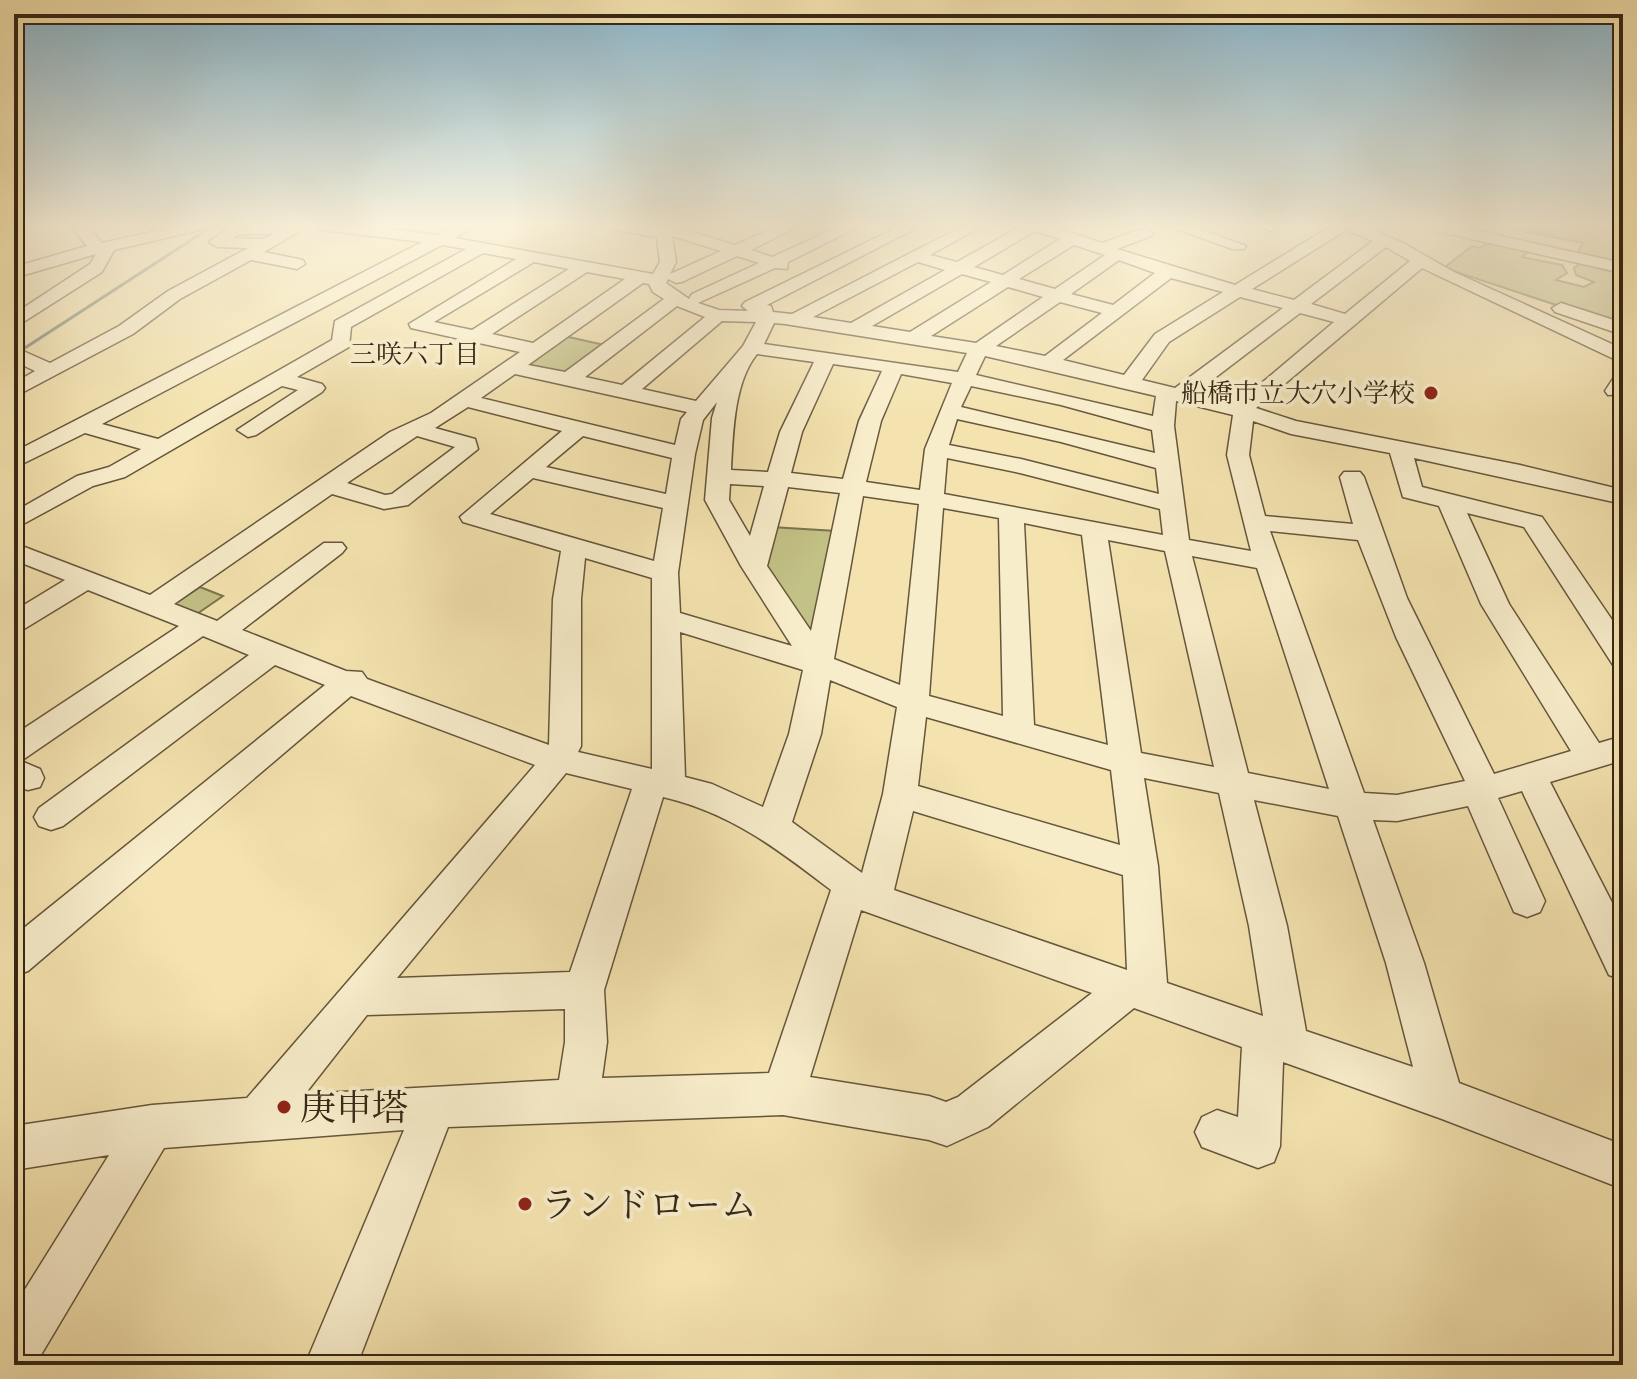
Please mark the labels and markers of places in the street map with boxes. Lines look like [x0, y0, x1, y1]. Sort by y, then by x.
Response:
place label: 船橋市立大穴小学校 [1181, 380, 1415, 408]
marker: 船橋市立大穴小学校 [1422, 384, 1440, 402]
place label: 庚申塔 [300, 1089, 408, 1129]
marker: 庚申塔 [275, 1098, 293, 1116]
place label: ランドローム [541, 1189, 757, 1226]
marker: ランドローム [516, 1195, 534, 1213]

